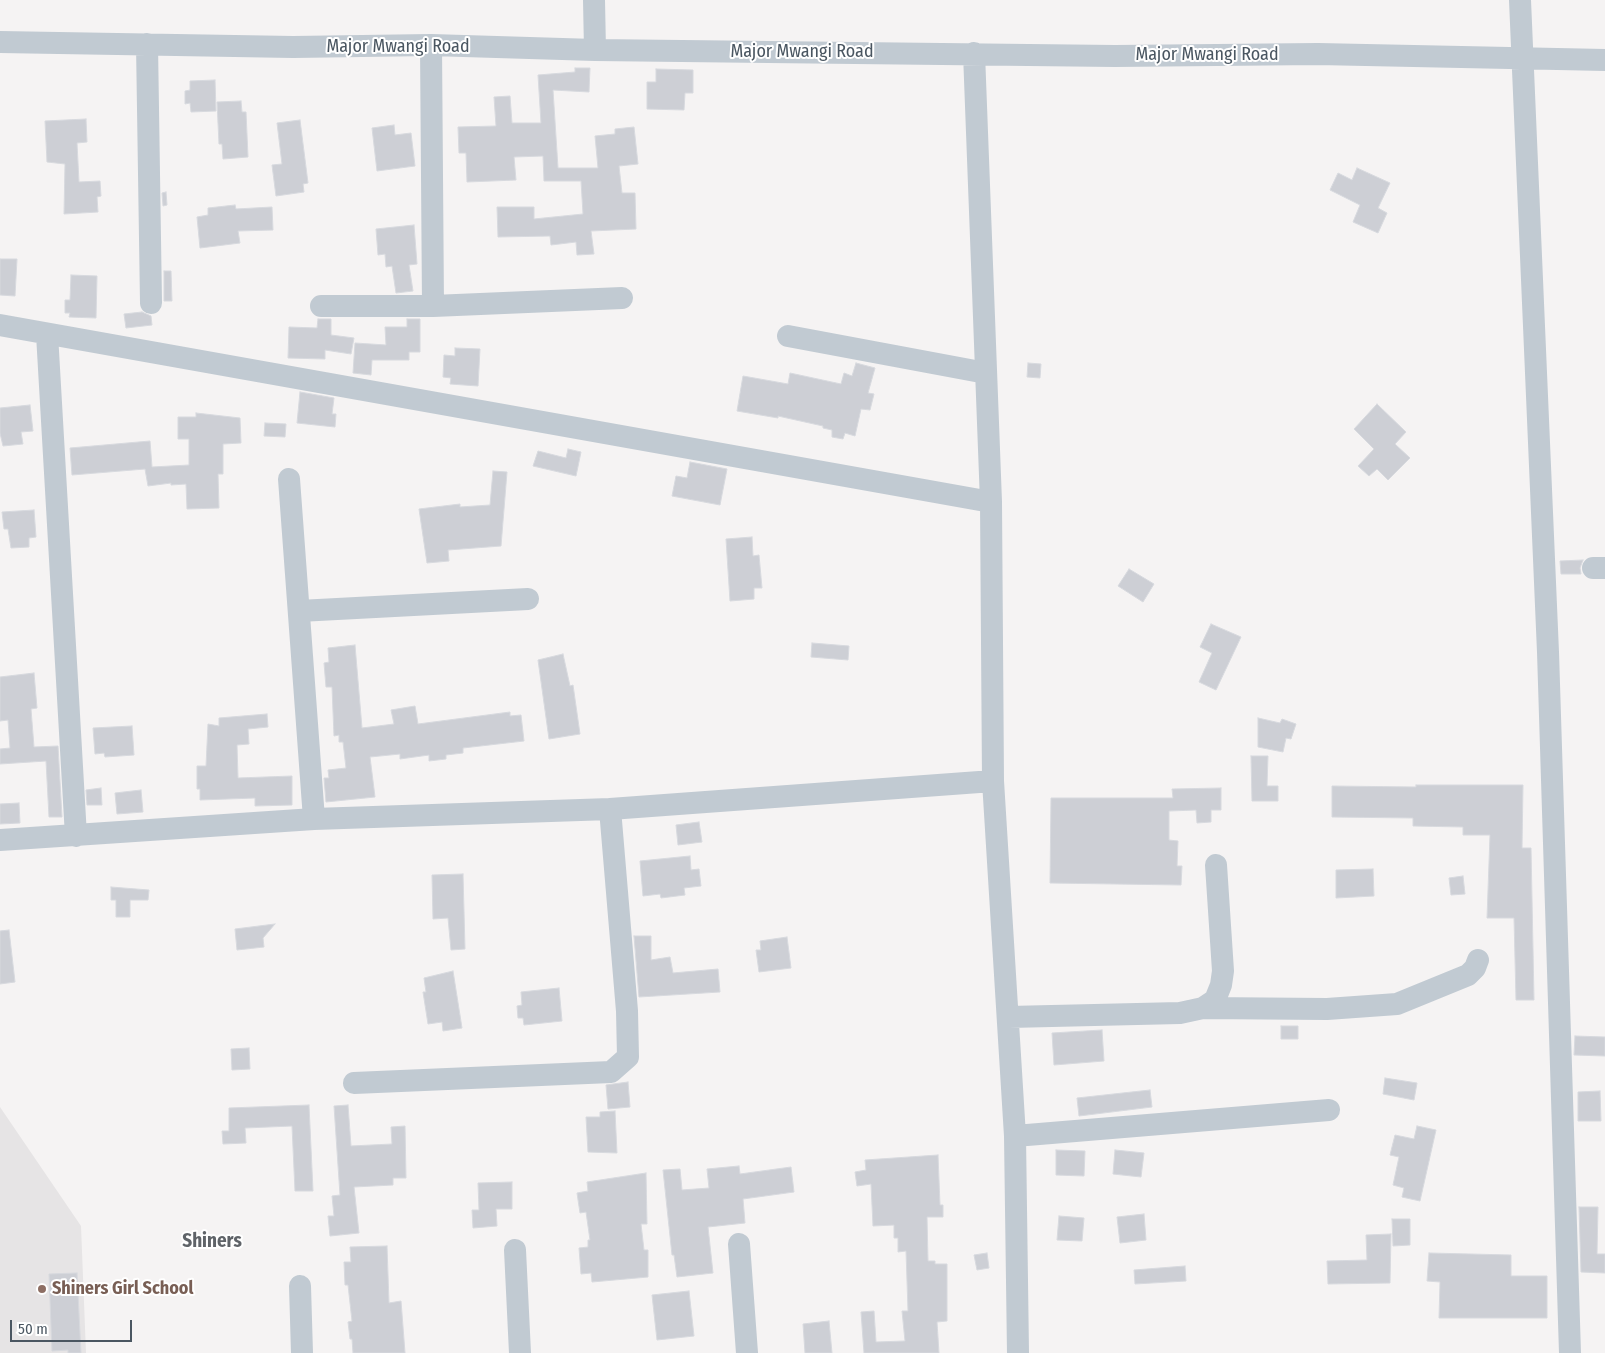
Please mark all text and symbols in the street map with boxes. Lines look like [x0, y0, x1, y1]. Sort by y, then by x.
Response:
street label: Major Mwangi Road [326, 36, 470, 58]
street label: Major Mwangi Road [730, 41, 874, 63]
street label: Major Mwangi Road [1135, 44, 1279, 66]
district label: Shiners [182, 1231, 242, 1253]
place label: Shiners Girl School [52, 1278, 193, 1300]
marker: Shiners Girl School [36, 1283, 48, 1295]
scale bar [12, 1310, 135, 1342]
text: 50 m [18, 1320, 48, 1338]

